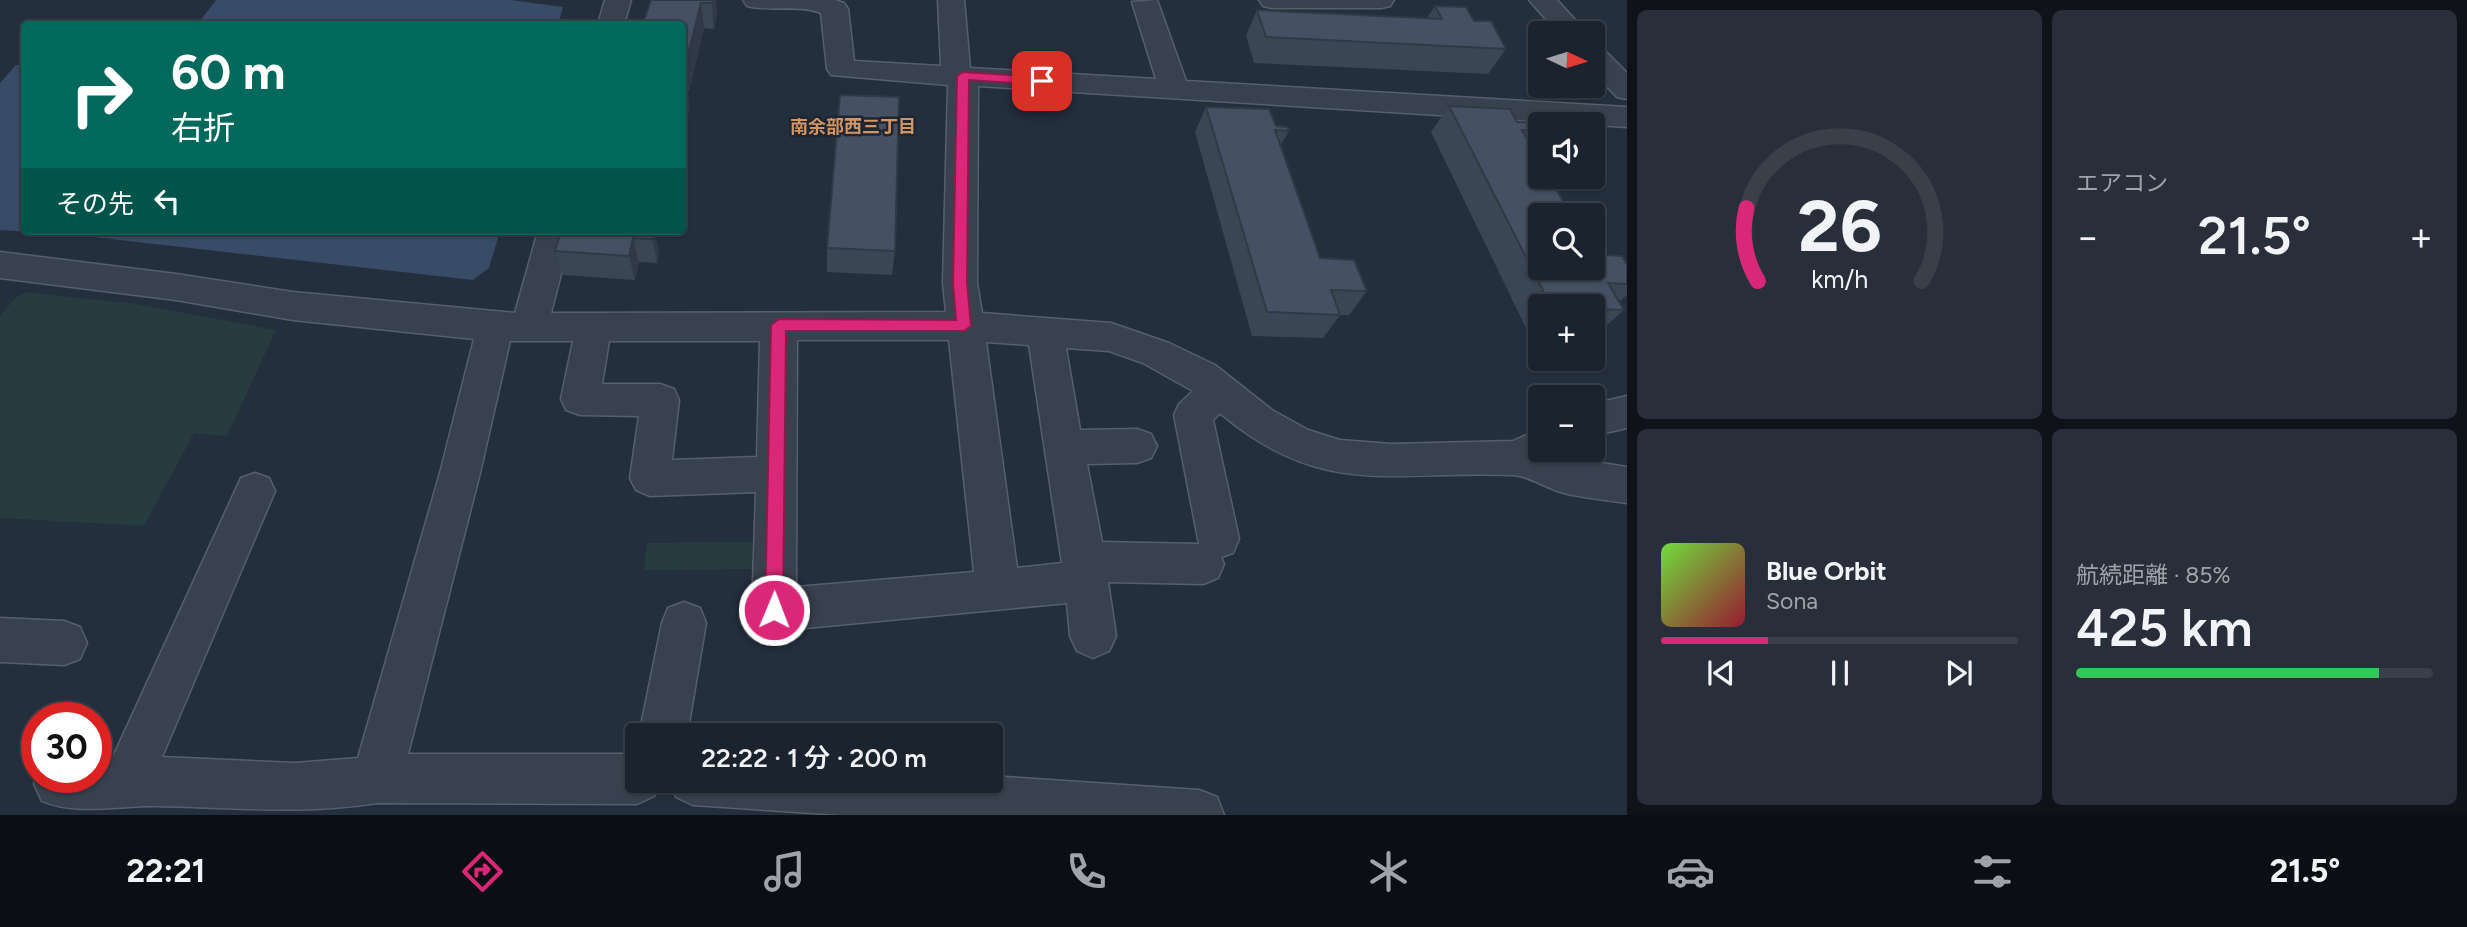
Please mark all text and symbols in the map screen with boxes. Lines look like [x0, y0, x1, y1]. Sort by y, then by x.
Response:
north arrow [1528, 21, 1605, 98]
map controls [1528, 21, 1605, 462]
text: 60 m [171, 42, 286, 101]
icon: right [56, 49, 147, 140]
pin [1012, 51, 1072, 111]
icon: arrive [1023, 62, 1061, 100]
text: 右折 [171, 109, 235, 147]
button: sound [1528, 112, 1605, 189]
district label: 南余部西三丁目 [790, 116, 916, 138]
text: エアコン [2076, 169, 2168, 197]
icon: left [148, 182, 186, 220]
text: 26 [1797, 182, 1882, 269]
text: その先 [56, 188, 134, 220]
button: search [1528, 203, 1605, 280]
text: 21.5° [2198, 205, 2311, 267]
text: − [2076, 214, 2100, 260]
text: + [2409, 214, 2433, 260]
text: km/h [1811, 263, 1868, 293]
button: + [1528, 294, 1605, 371]
button: − [1528, 385, 1605, 462]
text: Blue Orbit [1766, 555, 1887, 587]
text: 航続距離 · 85% [2076, 561, 2231, 589]
position arrow [737, 573, 811, 647]
text: Sona [1766, 587, 1818, 615]
text: 425 km [2076, 597, 2253, 659]
icon: previous [1702, 654, 1740, 692]
icon: pause [1821, 654, 1859, 692]
icon: next [1940, 654, 1978, 692]
speed limit sign: 30 [21, 702, 112, 793]
text: 22:22 · 1 分 · 200 m [701, 742, 927, 774]
icon: directions [458, 847, 507, 896]
icon: music [760, 847, 809, 896]
icon: phone [1062, 847, 1111, 896]
icon: climate [1364, 847, 1413, 896]
icon: car [1666, 847, 1715, 896]
icon: filters [1968, 847, 2017, 896]
text: 22:21 [126, 852, 205, 890]
text: 21.5° [2270, 852, 2340, 890]

